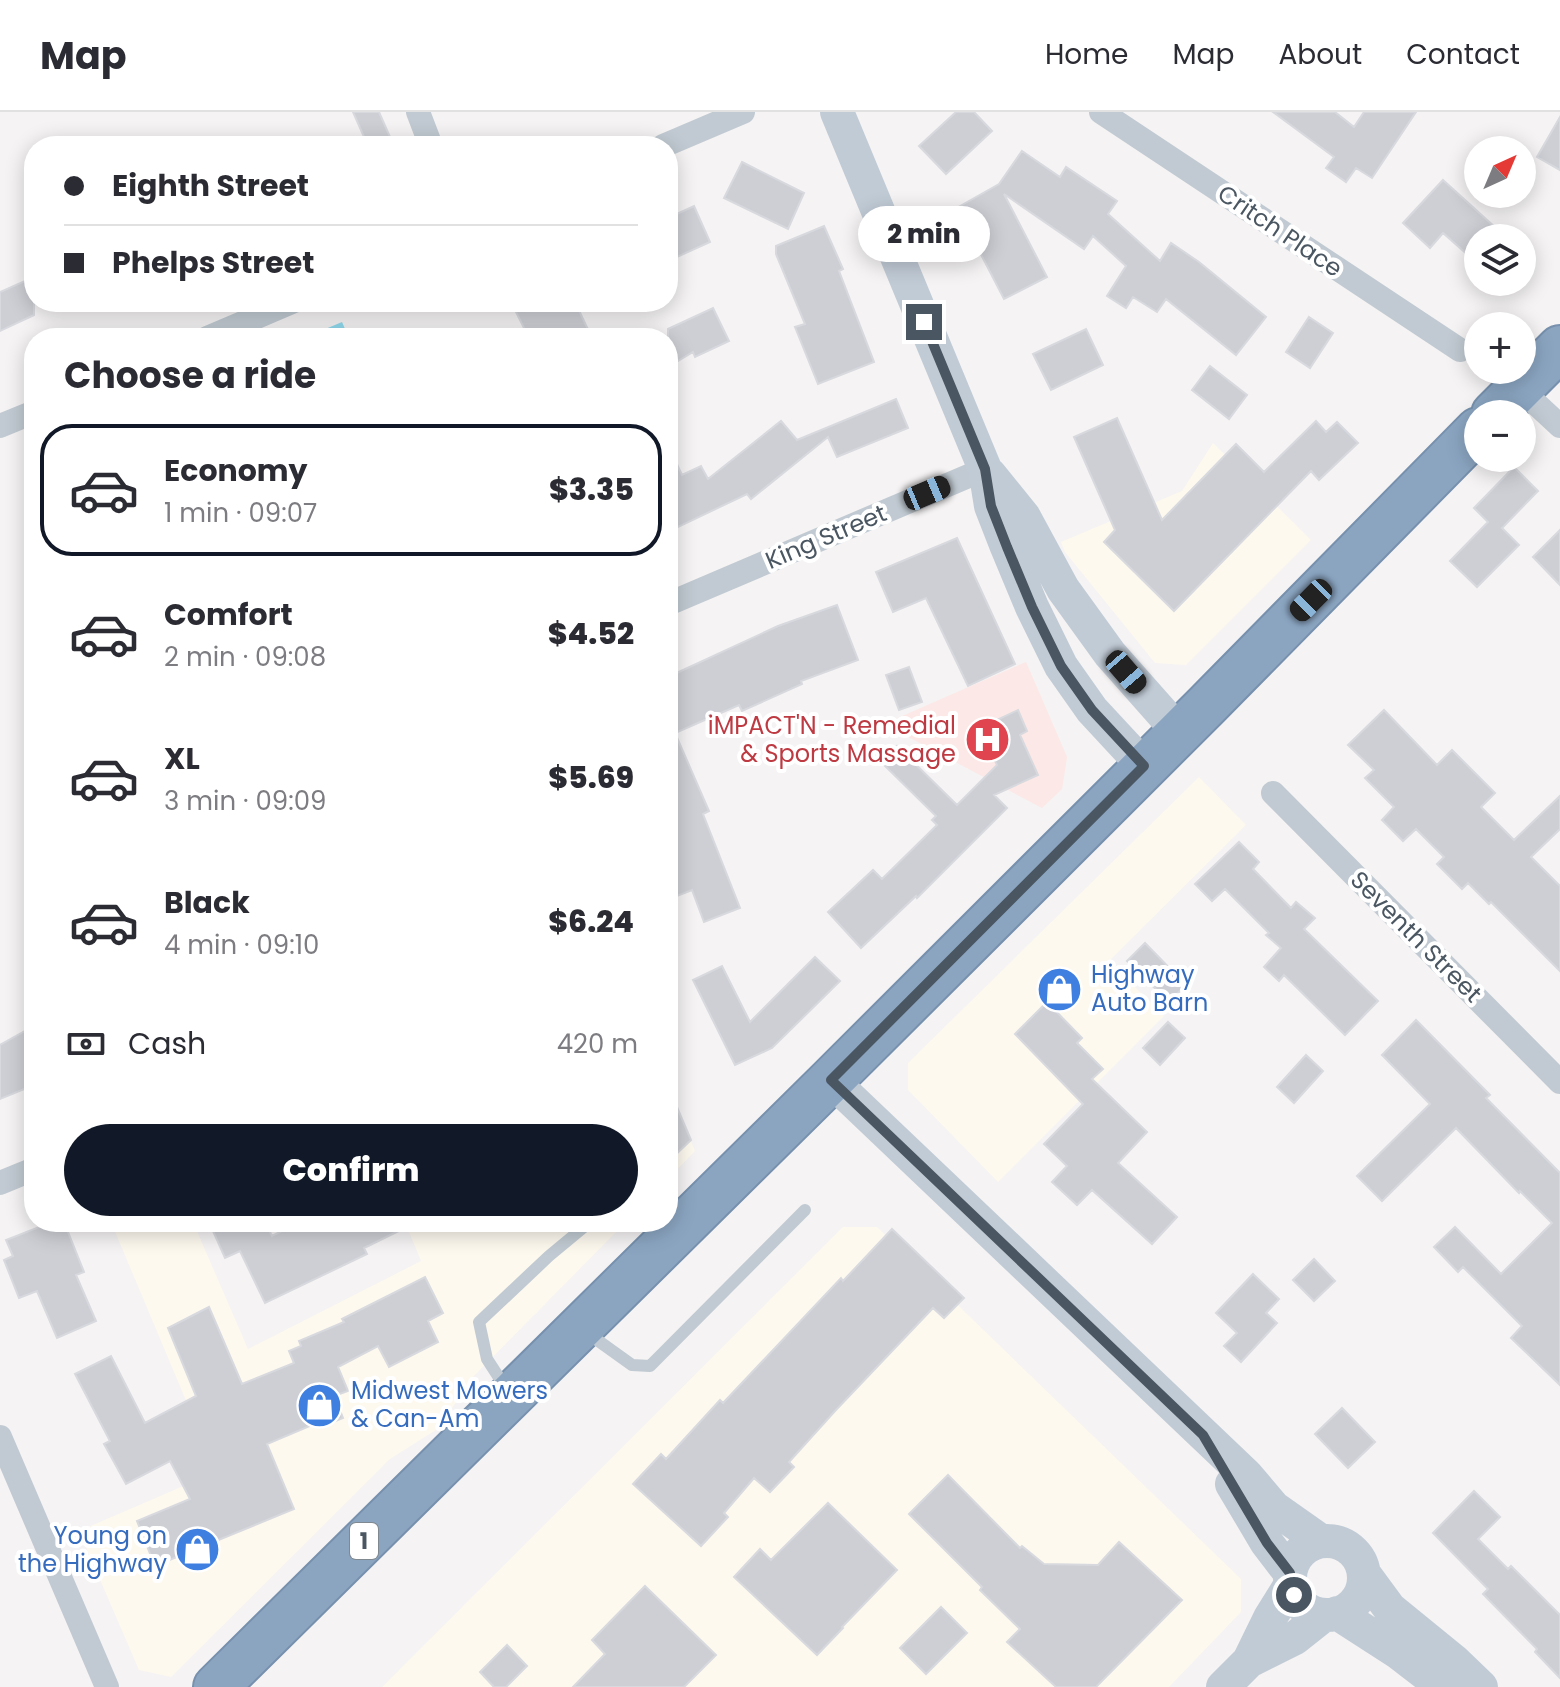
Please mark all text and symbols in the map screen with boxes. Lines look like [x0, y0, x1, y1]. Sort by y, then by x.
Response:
text: Map [40, 29, 127, 82]
text: Home [1045, 35, 1128, 74]
text: Map [1172, 35, 1234, 74]
text: About [1278, 35, 1362, 74]
text: Contact [1406, 35, 1520, 74]
north arrow [1464, 136, 1536, 208]
map controls [1464, 136, 1536, 472]
text: Eighth Street [112, 164, 309, 207]
street label: Critch Place [1211, 177, 1349, 285]
callout: 2 min [858, 206, 990, 262]
text: 2 min [887, 216, 961, 252]
button: layers [1464, 224, 1536, 296]
text: Phelps Street [112, 241, 314, 284]
route end [906, 304, 942, 340]
button: + [1464, 312, 1536, 384]
text: Choose a ride [64, 350, 316, 401]
button: − [1464, 400, 1536, 472]
text: Economy [164, 449, 308, 492]
icon: car [68, 454, 140, 526]
text: $3.35 [549, 468, 634, 511]
car [900, 473, 954, 513]
text: 1 min · 09:07 [164, 495, 317, 531]
street label: King Street [760, 496, 891, 577]
car [1286, 575, 1336, 625]
text: Comfort [164, 593, 293, 636]
icon: car [68, 598, 140, 670]
text: $4.52 [548, 612, 634, 655]
text: 2 min · 09:08 [164, 639, 326, 675]
car [1101, 646, 1151, 698]
place label: iMPACT'N - Remedial & Sports Massage [708, 709, 956, 770]
hospital icon: iMPACT'N - Remedial & Sports Massage [963, 716, 1011, 764]
text: XL [164, 737, 200, 780]
icon: car [68, 742, 140, 814]
text: $5.69 [548, 756, 634, 799]
text: 3 min · 09:09 [164, 783, 326, 819]
street label: Seventh Street [1343, 864, 1489, 1010]
text: Black [164, 881, 250, 924]
icon: car [68, 886, 140, 958]
text: $6.24 [548, 900, 634, 943]
text: 4 min · 09:10 [164, 927, 319, 963]
place label: Highway Auto Barn [1091, 958, 1208, 1019]
shop icon: Highway Auto Barn [1036, 965, 1084, 1013]
icon: cash [64, 1022, 108, 1066]
text: Cash [128, 1022, 206, 1065]
text: 420 m [557, 1026, 638, 1062]
button: Confirm [64, 1124, 638, 1216]
place label: Midwest Mowers & Can-Am [351, 1374, 548, 1435]
shop icon: Midwest Mowers & Can-Am [296, 1381, 344, 1429]
place label: Young on the Highway [18, 1519, 167, 1580]
road number: 1 [350, 1523, 378, 1559]
shop icon: Young on the Highway [174, 1526, 222, 1574]
route start [1276, 1577, 1312, 1613]

